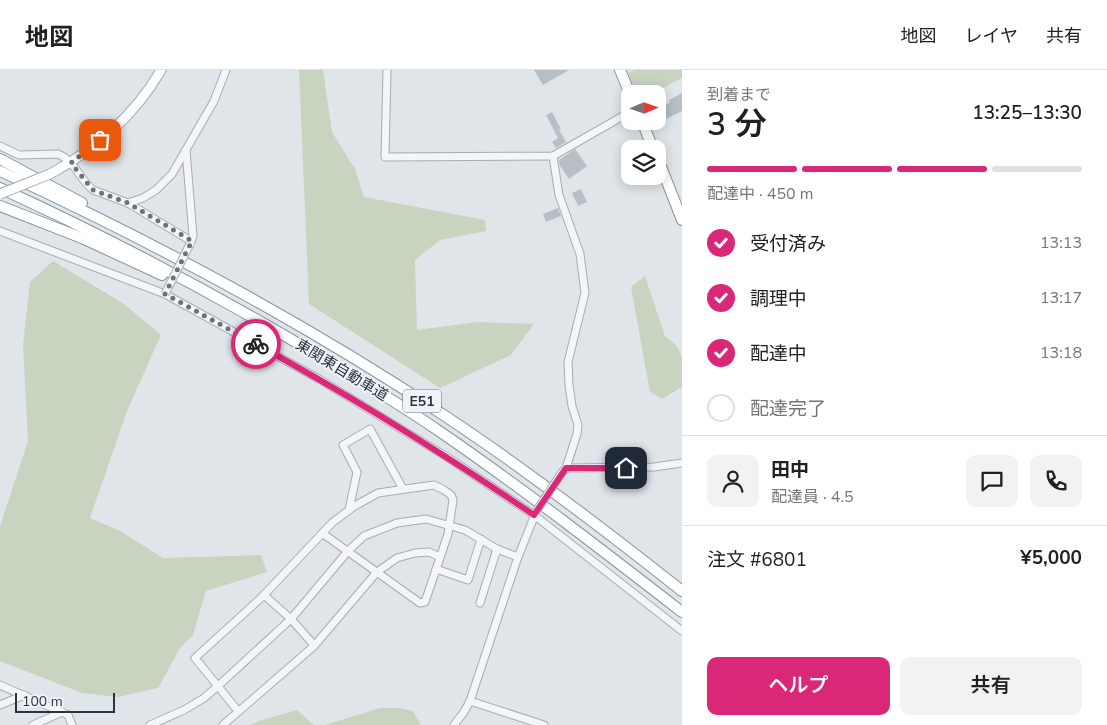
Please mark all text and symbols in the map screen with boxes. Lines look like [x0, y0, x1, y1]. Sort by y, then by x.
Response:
text: 地図 [25, 21, 73, 53]
text: 地図 [901, 24, 937, 48]
text: レイヤ [965, 24, 1018, 48]
text: 共有 [1046, 24, 1082, 48]
text: 到着まで [707, 84, 771, 106]
north arrow [621, 85, 666, 130]
map controls [621, 85, 666, 185]
text: 13:25–13:30 [972, 100, 1082, 126]
text: 3 分 [707, 103, 767, 146]
pin [79, 119, 121, 161]
icon: bag [86, 126, 114, 154]
button: layers [621, 140, 666, 185]
text: 配達中 · 450 m [707, 183, 813, 205]
icon: check [707, 229, 735, 257]
text: 受付済み [750, 231, 826, 257]
text: 13:13 [1040, 232, 1082, 254]
icon: check [707, 284, 735, 312]
text: 調理中 [750, 286, 807, 312]
text: 13:17 [1040, 287, 1082, 309]
courier [231, 319, 281, 369]
icon: bike [242, 330, 270, 358]
street label: 東関東自動車道 [292, 334, 392, 406]
icon: check [707, 339, 735, 367]
text: 配達中 [750, 341, 807, 367]
text: 13:18 [1040, 342, 1082, 364]
road number: E51 [403, 390, 441, 412]
text: 配達完了 [750, 396, 826, 422]
pin [605, 447, 647, 489]
icon: home [612, 454, 640, 482]
button: person [707, 455, 759, 507]
button: chat [966, 455, 1018, 507]
button: phone [1030, 455, 1082, 507]
text: 田中 [771, 457, 809, 483]
text: 配達員 · 4.5 [771, 486, 854, 508]
text: ¥5,000 [1020, 545, 1082, 571]
text: 注文 #6801 [707, 547, 807, 573]
button: ヘルプ [707, 657, 890, 715]
button: 共有 [900, 657, 1082, 715]
scale bar [15, 690, 115, 713]
text: 100 m [22, 692, 63, 711]

